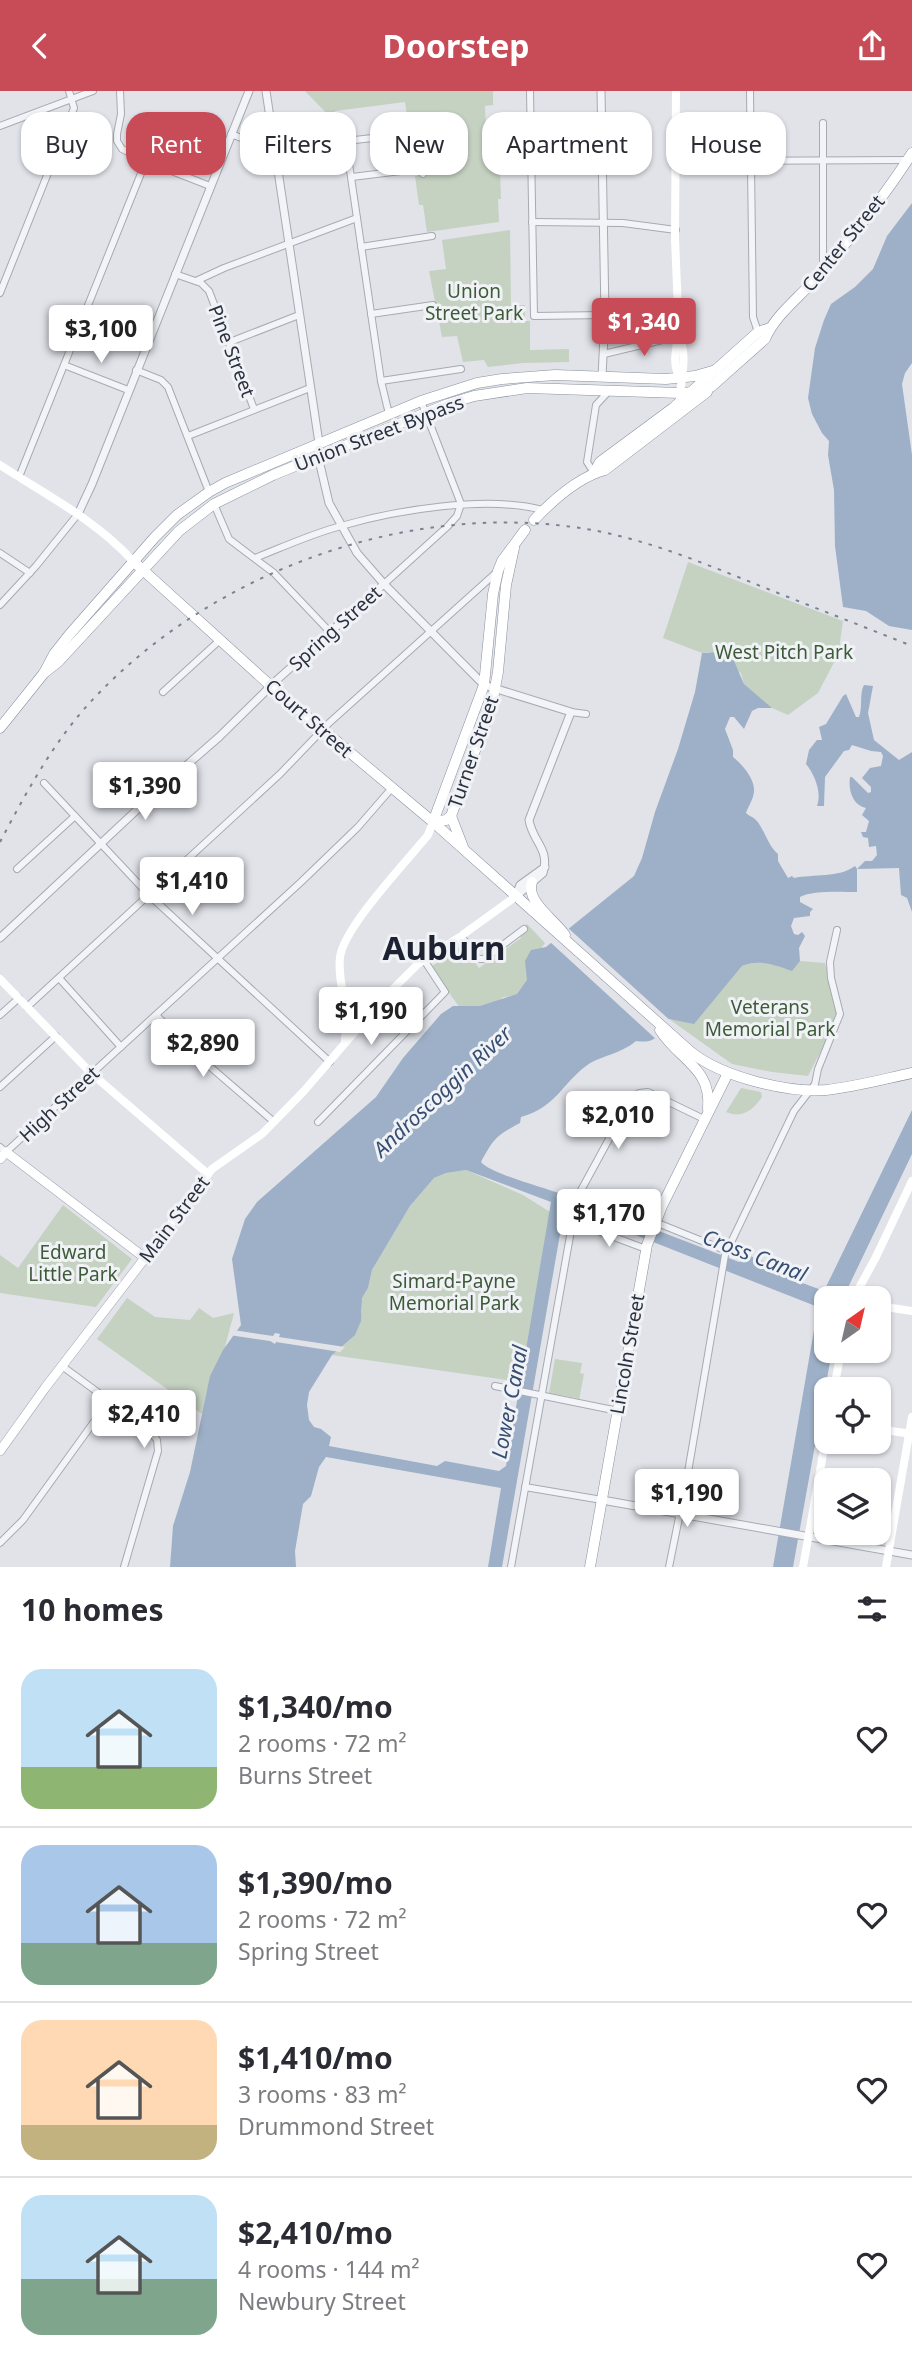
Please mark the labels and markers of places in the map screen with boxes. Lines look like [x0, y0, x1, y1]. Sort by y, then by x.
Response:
pin: $1,340 [587, 299, 701, 358]
pin: $3,100 [44, 306, 158, 365]
pin: $1,390 [88, 763, 202, 822]
pin: $1,410 [135, 857, 249, 917]
pin: $1,190 [314, 988, 428, 1047]
pin: $2,890 [146, 1019, 260, 1079]
pin: $2,010 [561, 1091, 675, 1151]
pin: $1,170 [552, 1189, 666, 1249]
pin: $2,410 [87, 1391, 201, 1450]
pin: $1,190 [630, 1469, 744, 1529]

